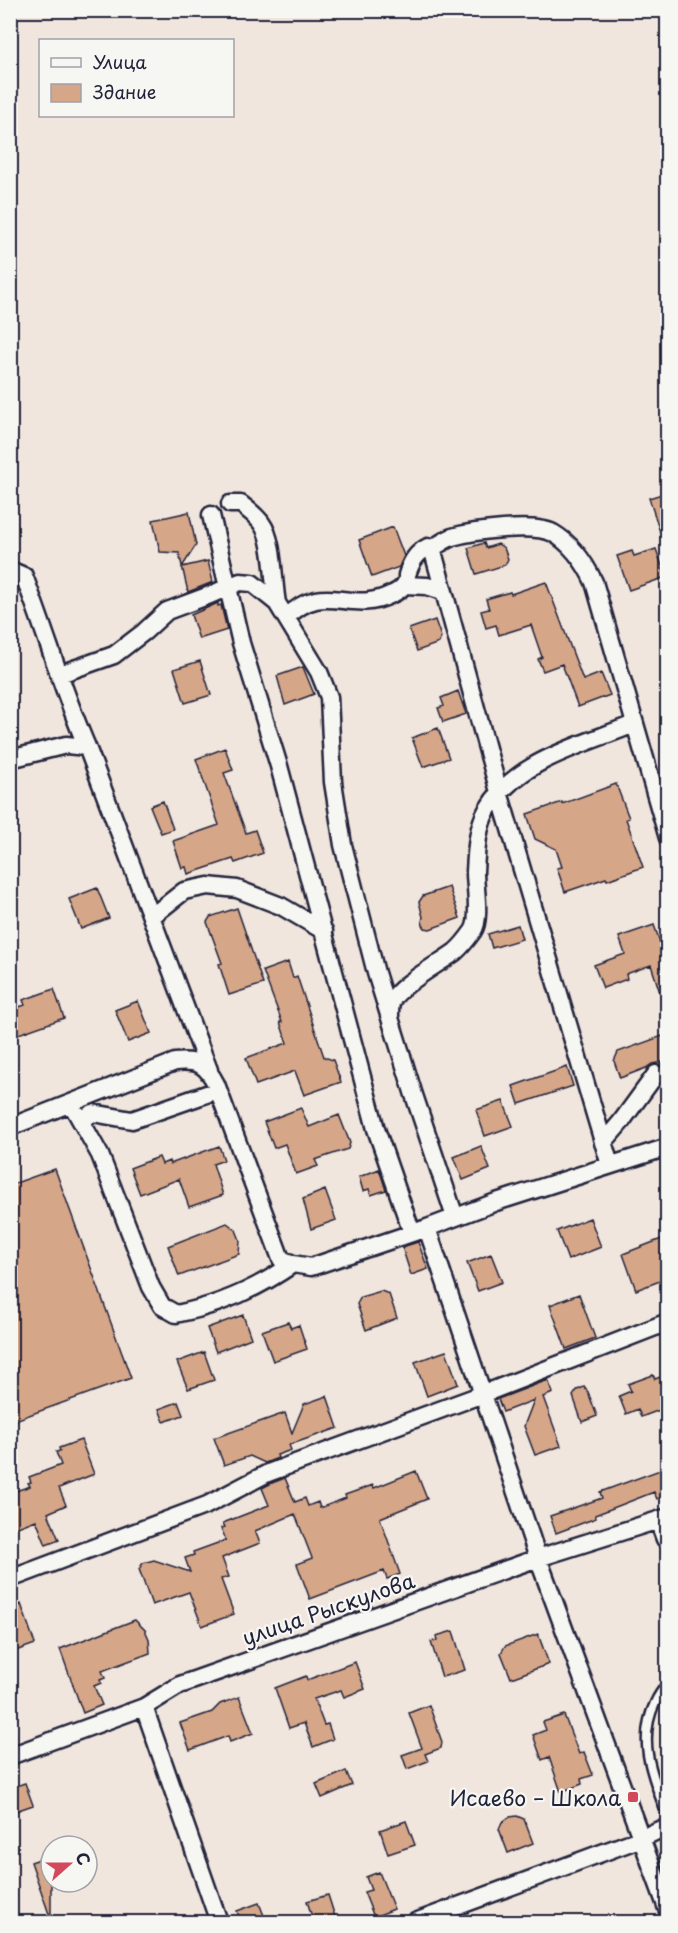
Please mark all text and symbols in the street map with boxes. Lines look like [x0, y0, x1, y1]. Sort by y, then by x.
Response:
legend [39, 39, 234, 117]
text: Улица [93, 48, 147, 75]
text: Здание [93, 78, 156, 105]
street label: улица Рыскулова [237, 1563, 419, 1653]
place label: Исаево – Школа [450, 1781, 621, 1813]
marker: Исаево – Школа [626, 1790, 640, 1804]
north arrow [39, 1834, 99, 1894]
text: С [71, 1848, 97, 1868]

